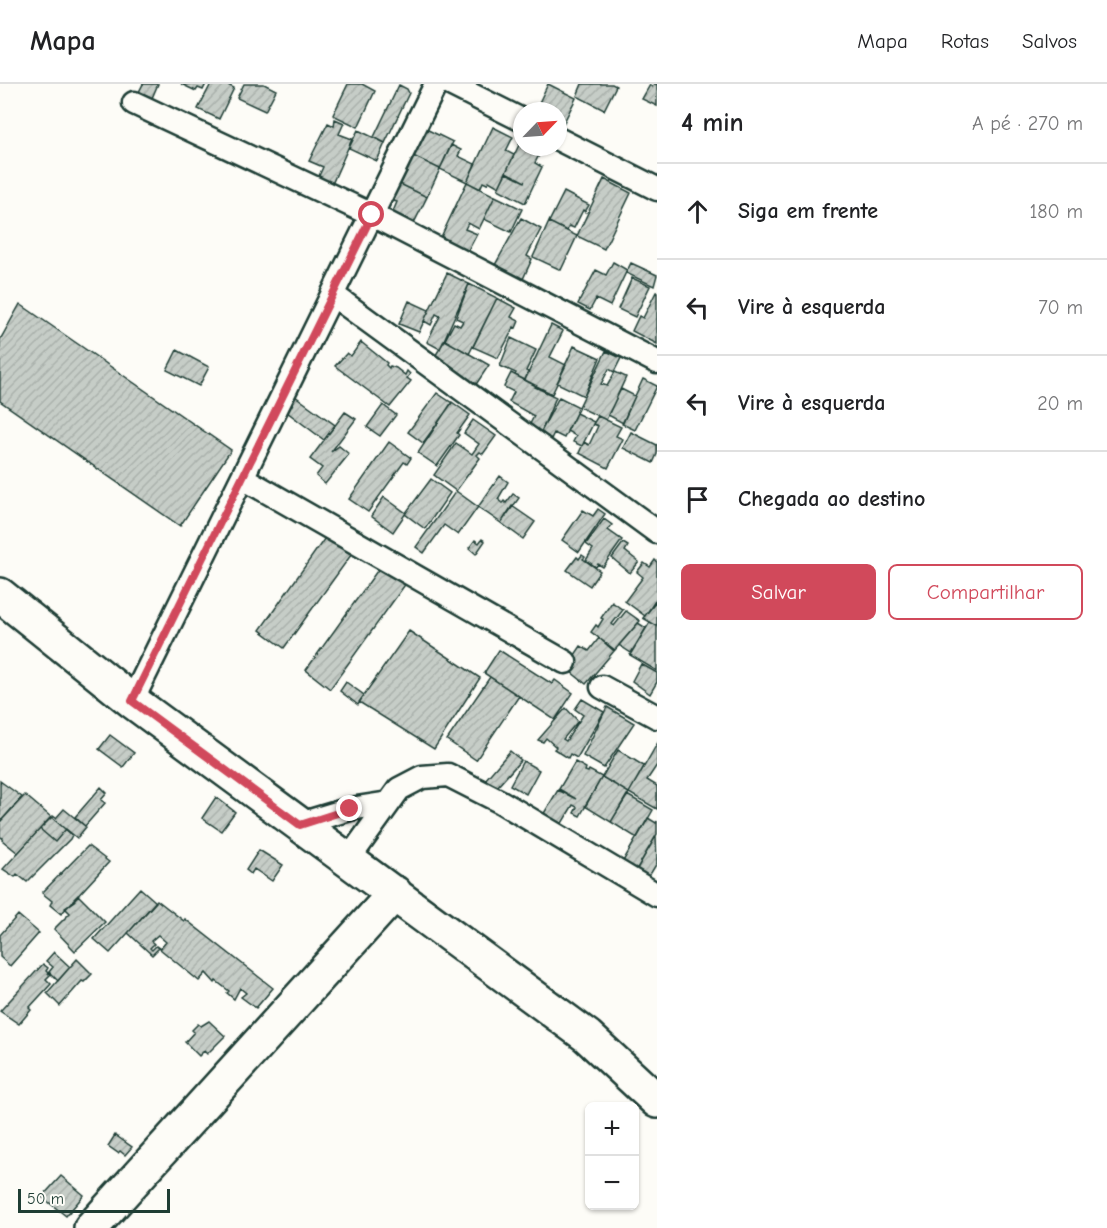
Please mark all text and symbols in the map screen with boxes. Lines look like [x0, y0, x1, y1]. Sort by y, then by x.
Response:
text: Mapa [30, 25, 96, 57]
text: Mapa [857, 29, 908, 53]
text: Rotas [941, 29, 989, 53]
text: Salvos [1022, 29, 1077, 53]
north arrow [513, 102, 567, 156]
text: 4 min [681, 108, 744, 138]
text: A pé · 270 m [972, 112, 1083, 135]
icon: ahead [681, 195, 714, 228]
text: Siga em frente [738, 198, 878, 224]
text: 180 m [1029, 200, 1083, 223]
route start [358, 201, 384, 227]
icon: left [681, 291, 714, 324]
text: Vire à esquerda [738, 294, 886, 320]
text: 70 m [1038, 296, 1083, 319]
icon: left [681, 387, 714, 420]
text: Vire à esquerda [738, 390, 886, 416]
text: 20 m [1037, 392, 1083, 415]
icon: arrive [681, 483, 714, 516]
text: Chegada ao destino [738, 486, 925, 512]
button: Salvar [681, 564, 876, 620]
button: Compartilhar [888, 564, 1083, 620]
route end [336, 795, 362, 821]
map controls [585, 1102, 639, 1210]
button: + [585, 1102, 639, 1156]
button: − [585, 1156, 639, 1210]
scale bar [18, 1186, 170, 1214]
text: 50 m [27, 1190, 64, 1208]

